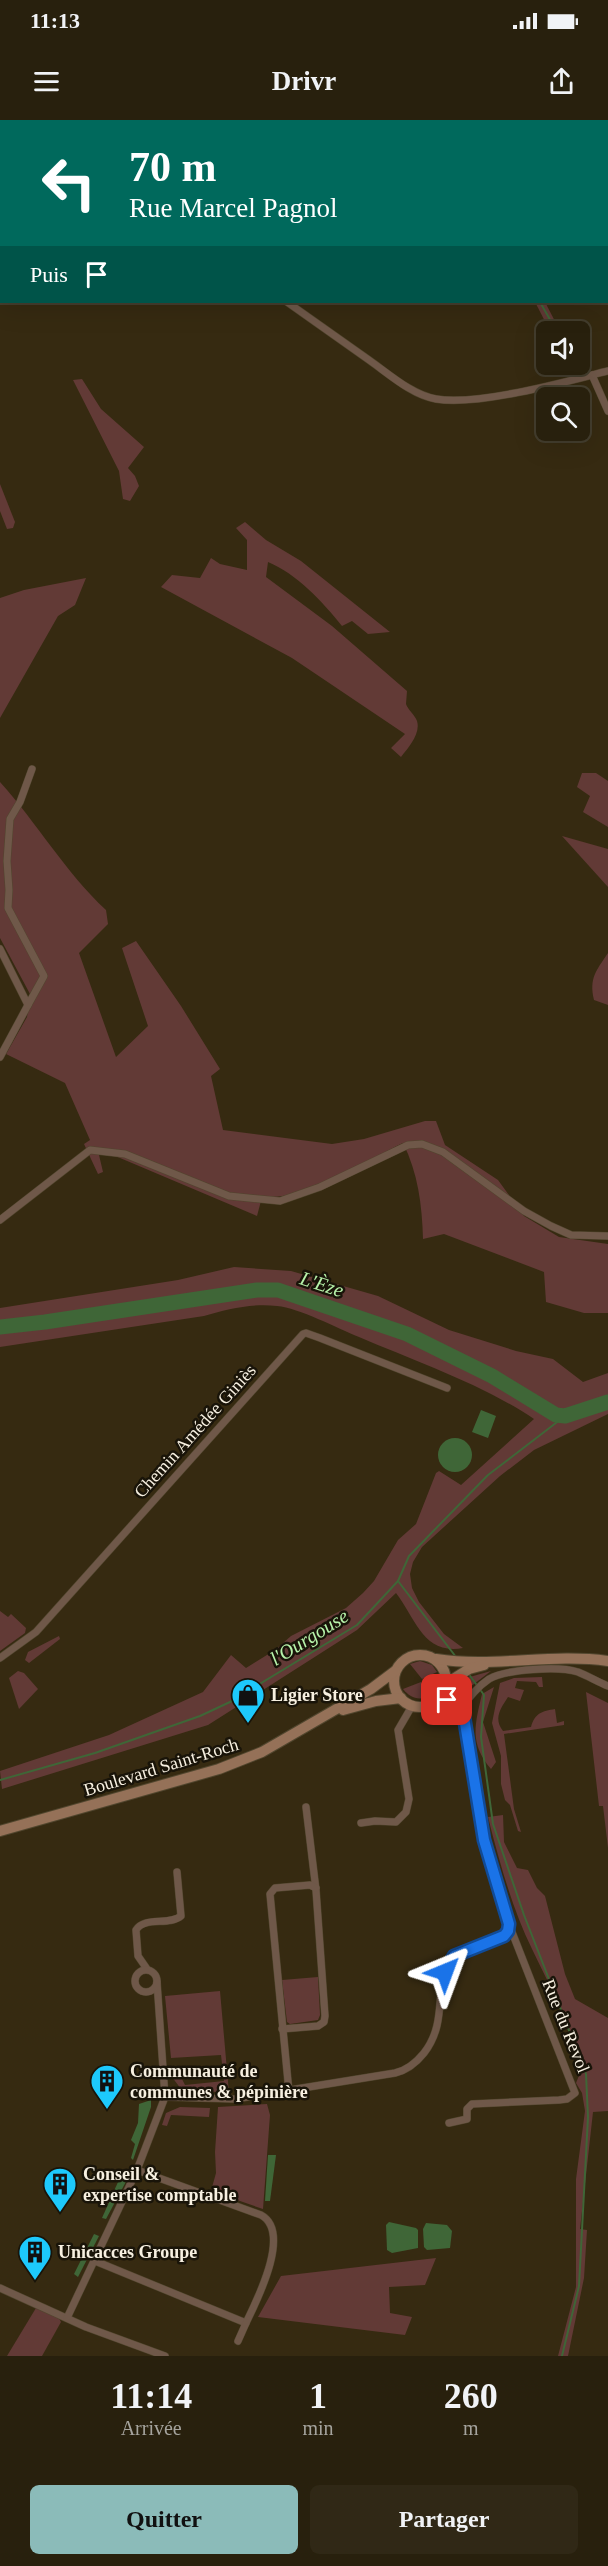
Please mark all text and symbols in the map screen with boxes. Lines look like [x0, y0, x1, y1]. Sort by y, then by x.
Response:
text: 11:13 [30, 8, 80, 33]
icon: menu [30, 65, 63, 98]
icon: share [545, 65, 578, 98]
text: Drivr [272, 66, 336, 96]
icon: left [30, 144, 108, 222]
text: 70 m [129, 144, 217, 190]
text: Rue Marcel Pagnol [129, 193, 337, 223]
icon: arrive [80, 258, 113, 291]
text: Puis [30, 262, 68, 287]
map controls [536, 321, 590, 441]
button: sound [536, 321, 590, 375]
button: search [536, 387, 590, 441]
water label: L'Èze [297, 1266, 347, 1301]
street label: Chemin Amédée Giniès [130, 1360, 260, 1502]
water label: l'Ourgouse [266, 1604, 353, 1670]
pin [421, 1674, 472, 1725]
shop icon: Ligier Store [230, 1677, 266, 1724]
icon: arrive [430, 1683, 463, 1716]
place label: Ligier Store [271, 1685, 363, 1705]
street label: Boulevard Saint-Roch [81, 1734, 241, 1800]
position arrow [413, 1940, 477, 2004]
street label: Rue du Revol [538, 1976, 594, 2076]
place label: Communauté de communes & pépinière [130, 2061, 308, 2102]
building icon: Communauté de communes & pépinière [89, 2063, 125, 2110]
place label: Conseil & expertise comptable [83, 2164, 236, 2205]
building icon: Conseil & expertise comptable [42, 2166, 78, 2213]
building icon: Unicacces Groupe [17, 2234, 53, 2281]
place label: Unicacces Groupe [58, 2242, 197, 2262]
text: 11:14 [110, 2376, 192, 2416]
text: 1 [309, 2376, 327, 2416]
text: 260 [444, 2376, 498, 2416]
text: Arrivée [121, 2417, 182, 2439]
text: min [302, 2417, 334, 2439]
text: m [463, 2417, 479, 2439]
button: Quitter [30, 2485, 298, 2554]
button: Partager [310, 2485, 578, 2554]

